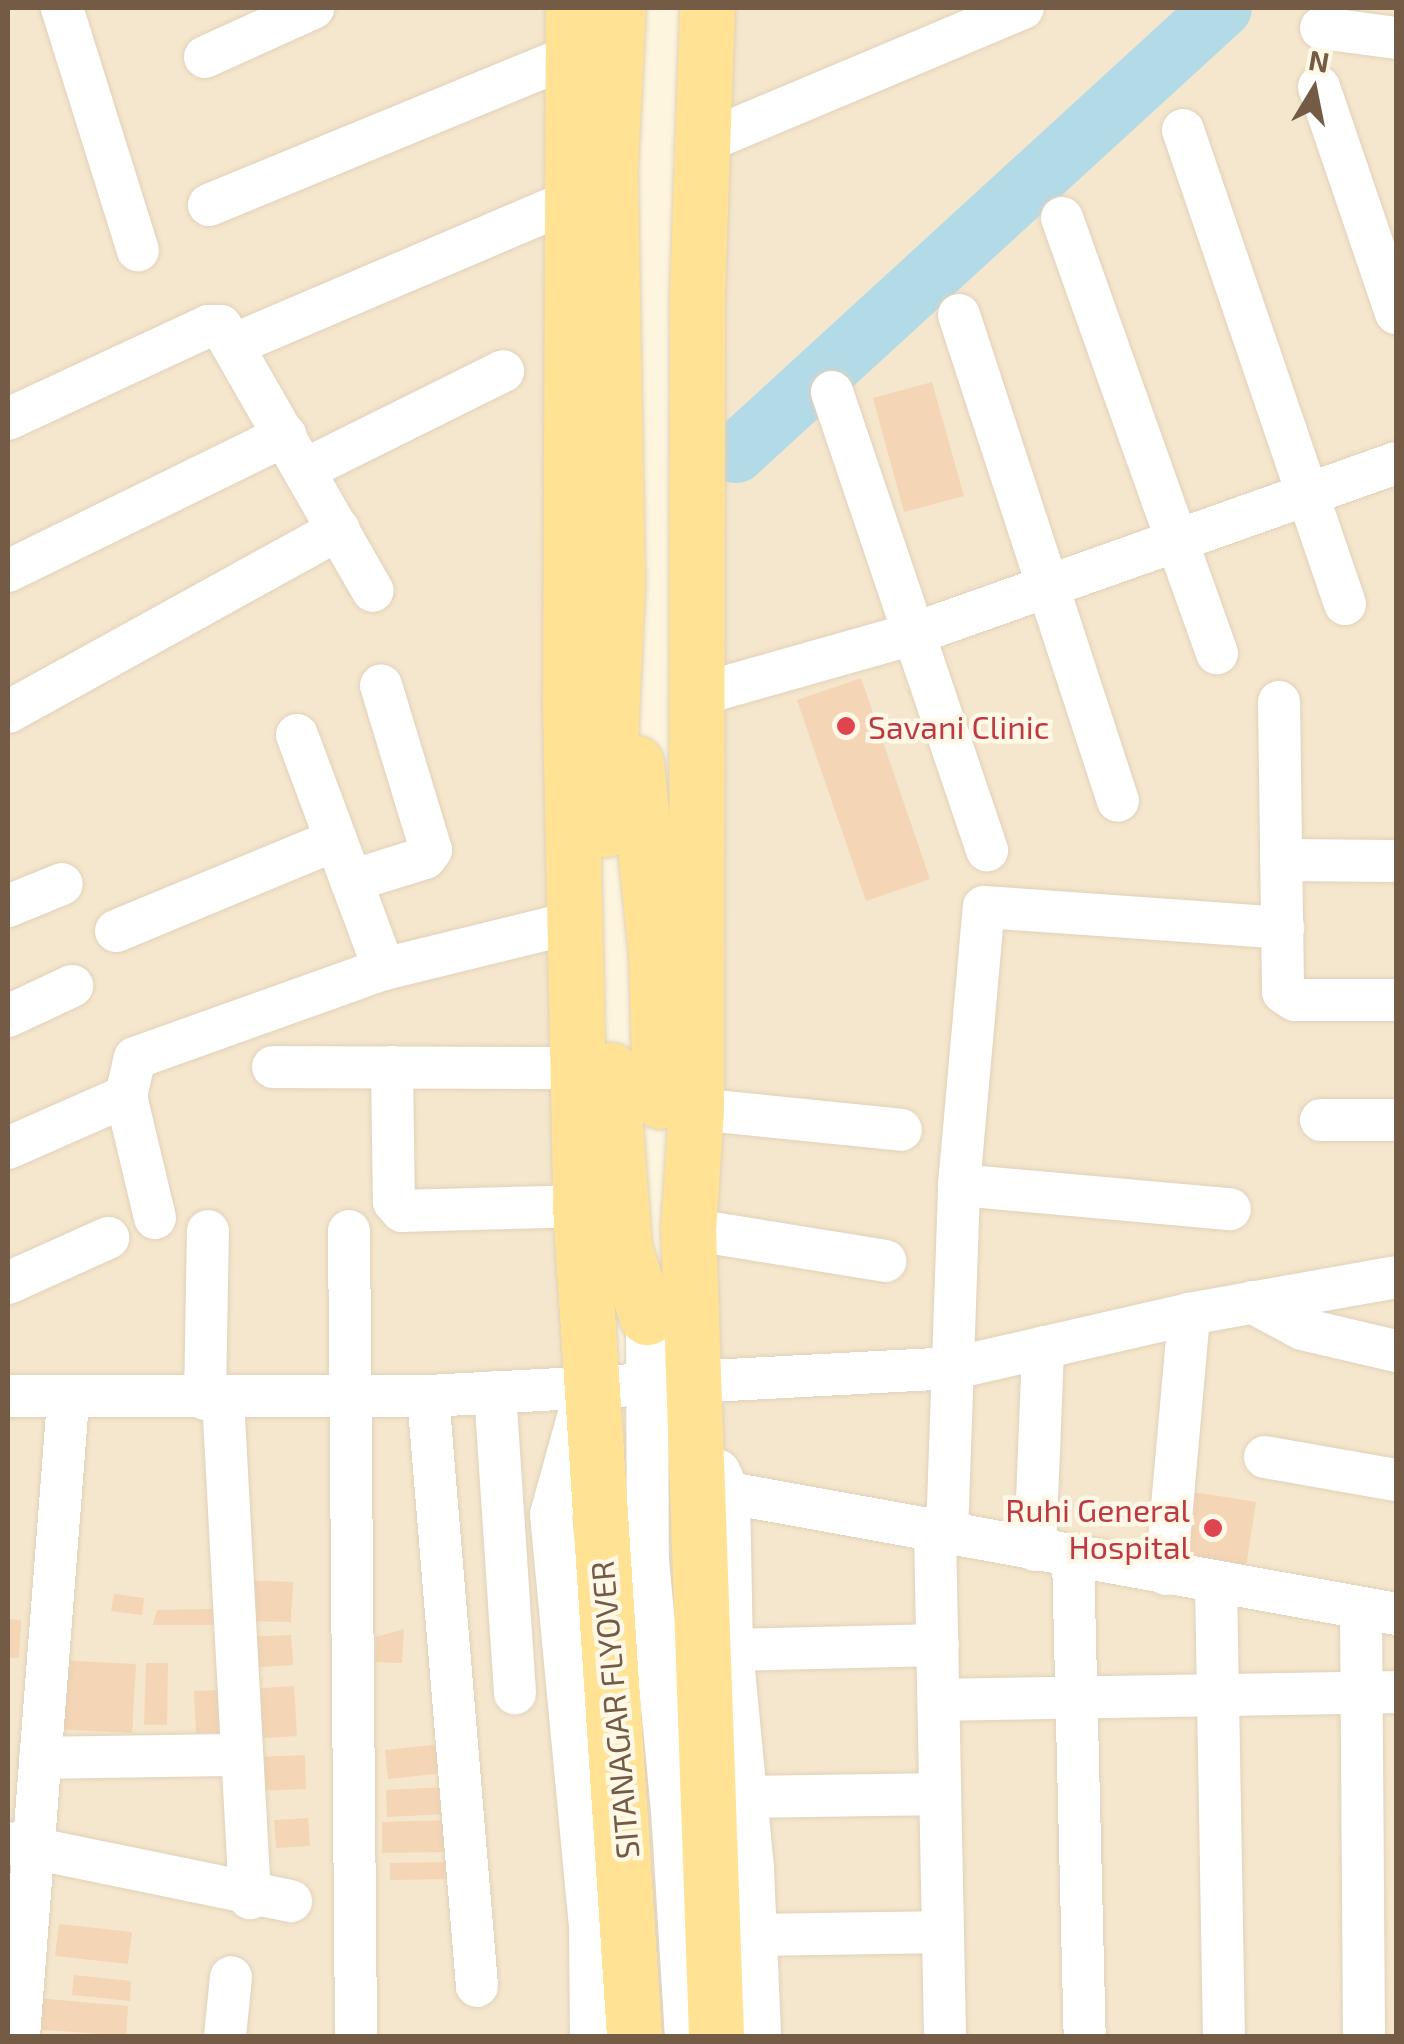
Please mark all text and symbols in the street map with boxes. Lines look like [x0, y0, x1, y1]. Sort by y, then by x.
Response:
north arrow [1264, 40, 1364, 140]
text: N [1306, 42, 1332, 79]
place label: Savani Clinic [868, 707, 1049, 745]
marker: Savani Clinic [833, 713, 859, 739]
place label: Ruhi General Hospital [1005, 1491, 1190, 1566]
marker: Ruhi General Hospital [1200, 1515, 1226, 1541]
street label: SITANAGAR FLYOVER [582, 1559, 646, 1861]

